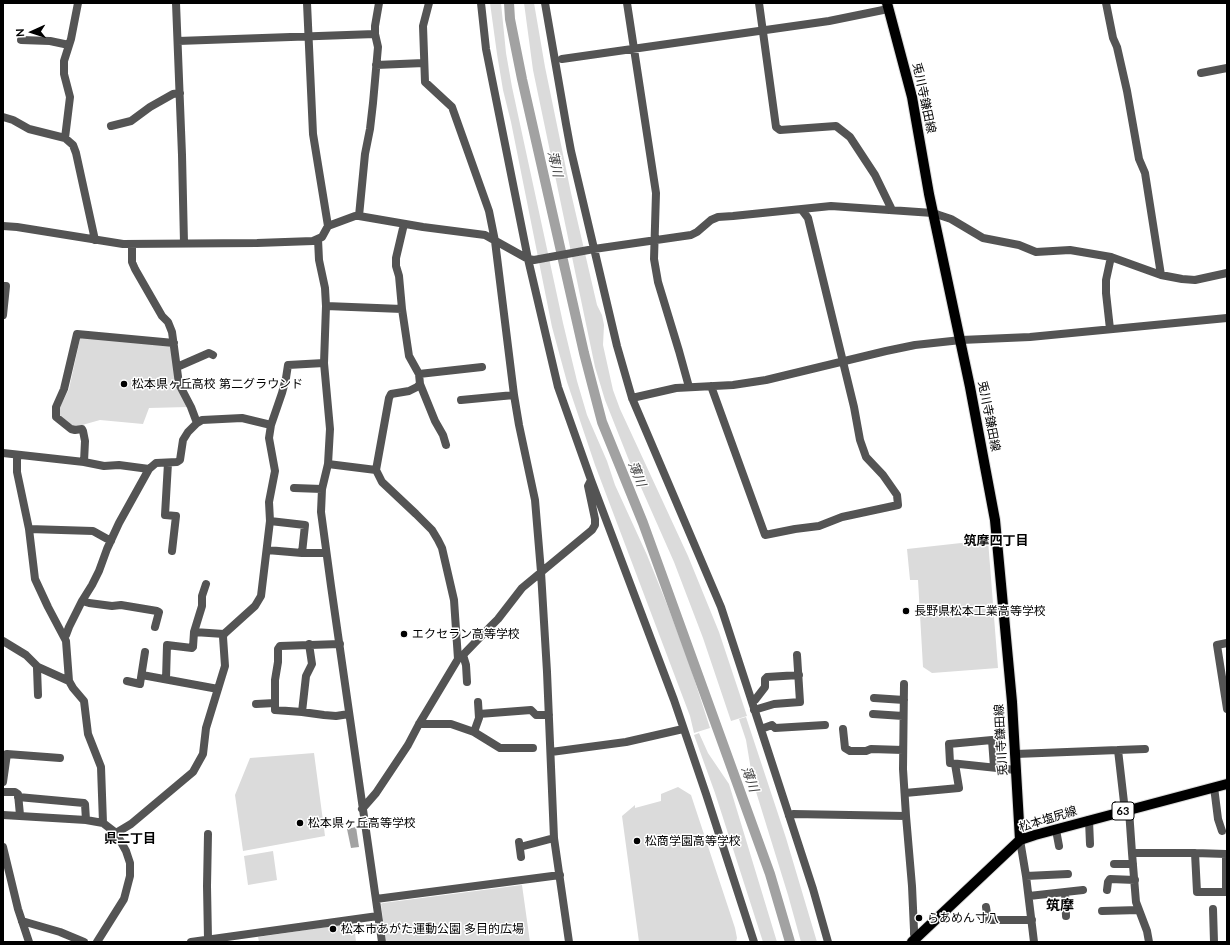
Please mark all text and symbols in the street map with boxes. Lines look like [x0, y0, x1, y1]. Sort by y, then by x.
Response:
north arrow [12, 12, 52, 52]
text: N [13, 28, 26, 37]
street label: 兎川寺鎌田線 [909, 61, 939, 135]
water label: 薄川 [544, 150, 566, 178]
place label: 松本県ヶ丘高校 第二グラウンド [132, 377, 303, 391]
marker: 松本県ヶ丘高校 第二グラウンド [119, 379, 129, 389]
street label: 兎川寺鎌田線 [975, 379, 1003, 453]
water label: 薄川 [625, 459, 649, 489]
district label: 筑摩四丁目 [964, 533, 1028, 549]
place label: 長野県松本工業高等学校 [914, 604, 1046, 618]
marker: 長野県松本工業高等学校 [901, 606, 911, 616]
place label: エクセラン高等学校 [412, 627, 520, 641]
marker: エクセラン高等学校 [399, 629, 409, 639]
street label: 兎川寺鎌田線 [992, 704, 1010, 776]
water label: 薄川 [738, 764, 762, 794]
road number: 63 [1112, 802, 1134, 820]
street label: 松本塩尻線 [1017, 803, 1079, 835]
place label: 松本県ヶ丘高等学校 [308, 816, 416, 830]
marker: 松本県ヶ丘高等学校 [295, 818, 305, 828]
district label: 県二丁目 [104, 831, 156, 847]
place label: 松商学園高等学校 [645, 834, 741, 848]
marker: 松商学園高等学校 [632, 836, 642, 846]
district label: 筑摩 [1046, 897, 1074, 913]
place label: らあめん寸八 [927, 911, 999, 925]
marker: らあめん寸八 [914, 913, 924, 923]
place label: 松本市あがた運動公園 多目的広場 [341, 922, 524, 936]
marker: 松本市あがた運動公園 多目的広場 [328, 924, 338, 934]

